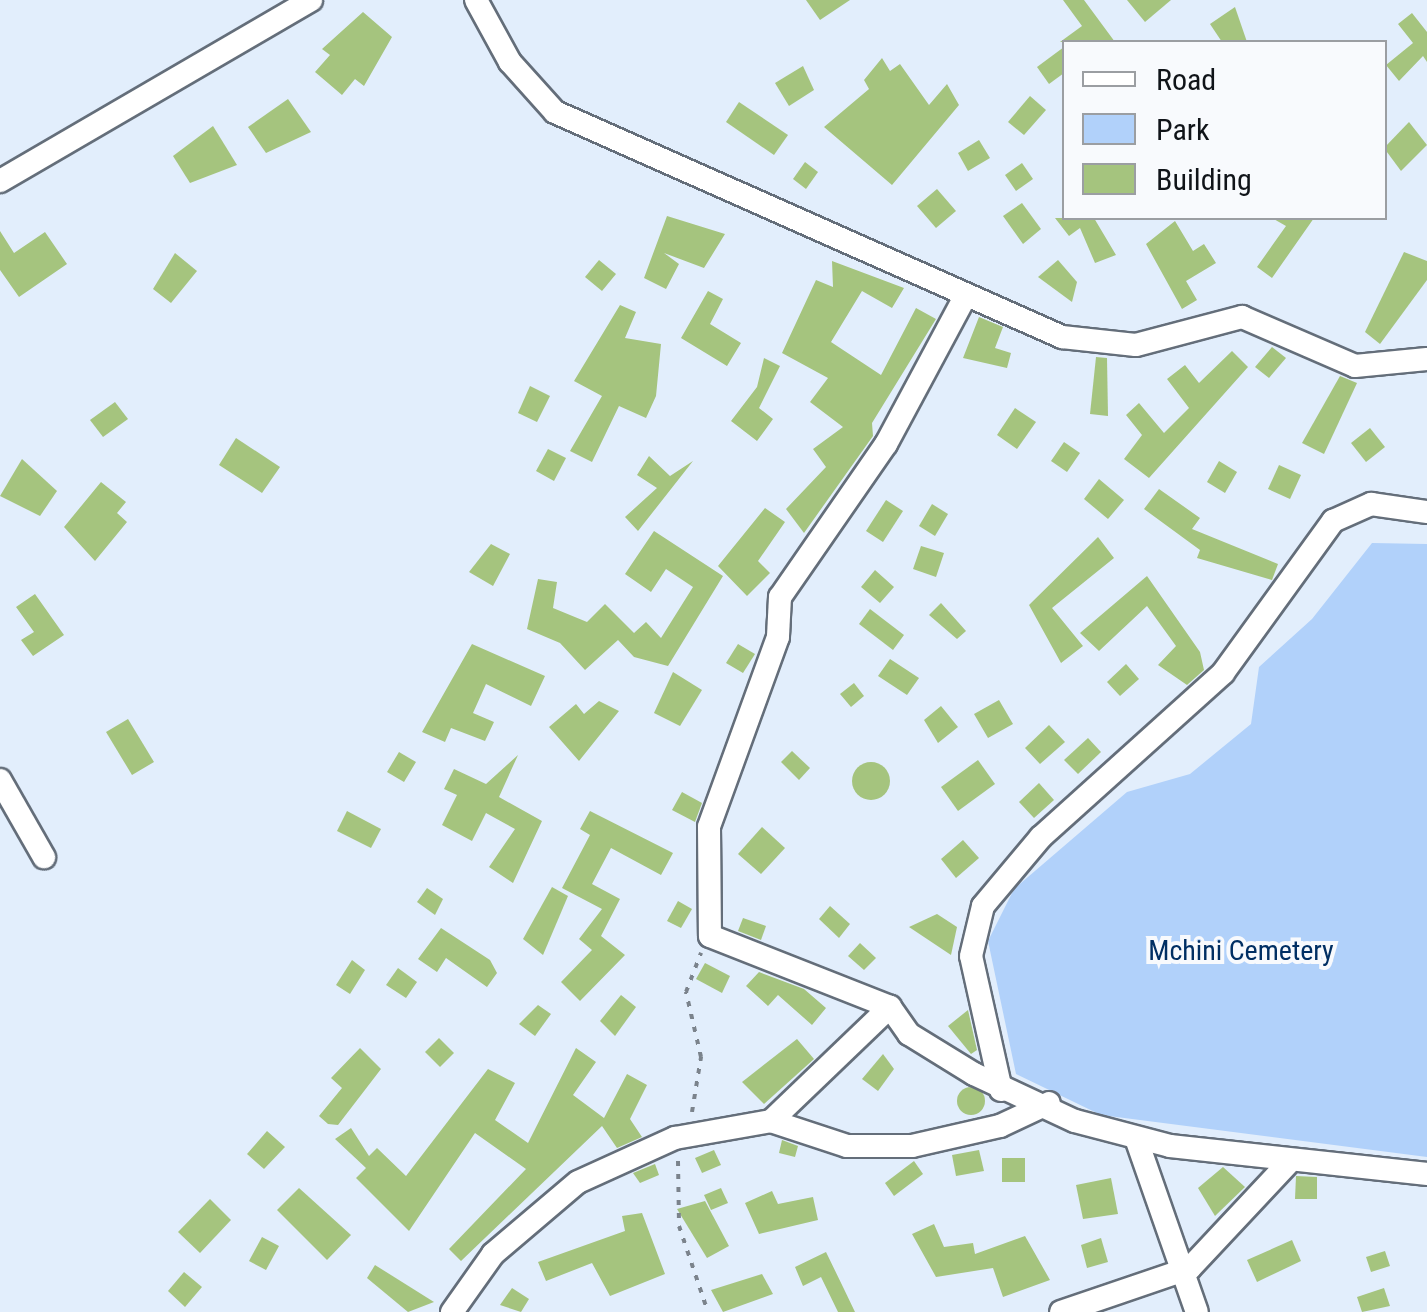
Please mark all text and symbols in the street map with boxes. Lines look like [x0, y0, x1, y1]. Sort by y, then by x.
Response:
legend [1062, 40, 1387, 220]
text: Road [1156, 62, 1216, 97]
text: Park [1156, 112, 1210, 147]
text: Building [1156, 162, 1252, 197]
park label: Mchini Cemetery [1148, 934, 1334, 968]

